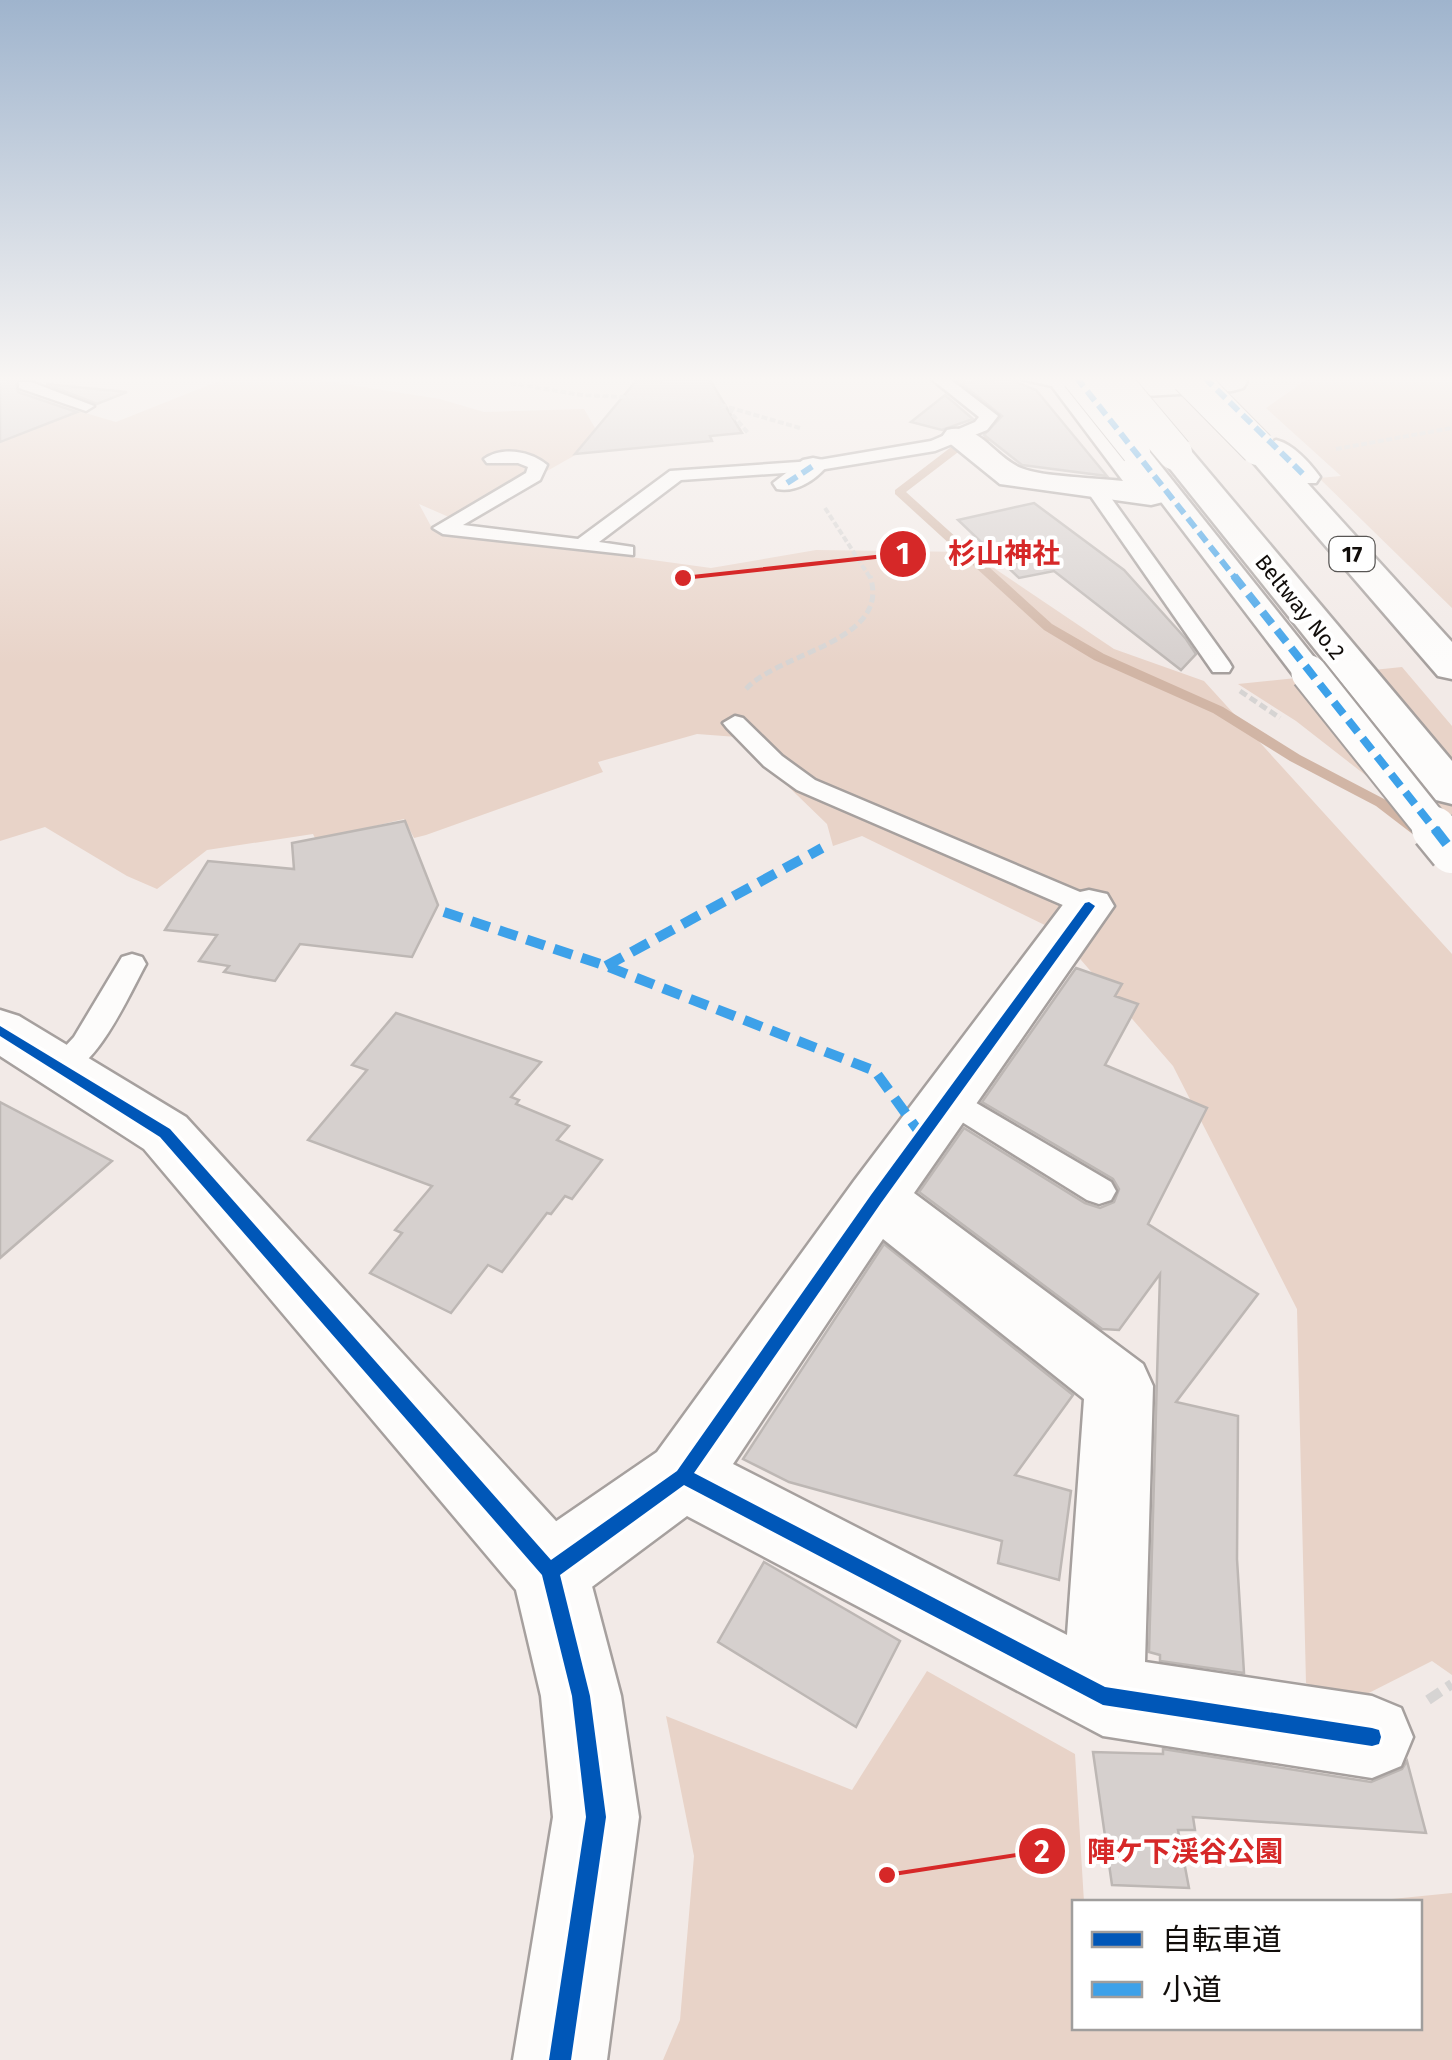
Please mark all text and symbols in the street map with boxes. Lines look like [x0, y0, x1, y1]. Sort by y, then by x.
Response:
callout: 杉山神社 [878, 525, 1080, 583]
text: 1 [896, 536, 910, 572]
text: 杉山神社 [948, 537, 1060, 570]
road number: 17 [1330, 537, 1374, 571]
street label: Beltway No.2 [1249, 549, 1351, 665]
callout: 陣ケ下渓谷公園 [1017, 1822, 1303, 1880]
text: 2 [1034, 1834, 1050, 1870]
text: 陣ケ下渓谷公園 [1087, 1835, 1283, 1868]
legend [1072, 1900, 1422, 2030]
text: 自転車道 [1162, 1922, 1282, 1958]
text: 小道 [1162, 1972, 1222, 2008]

